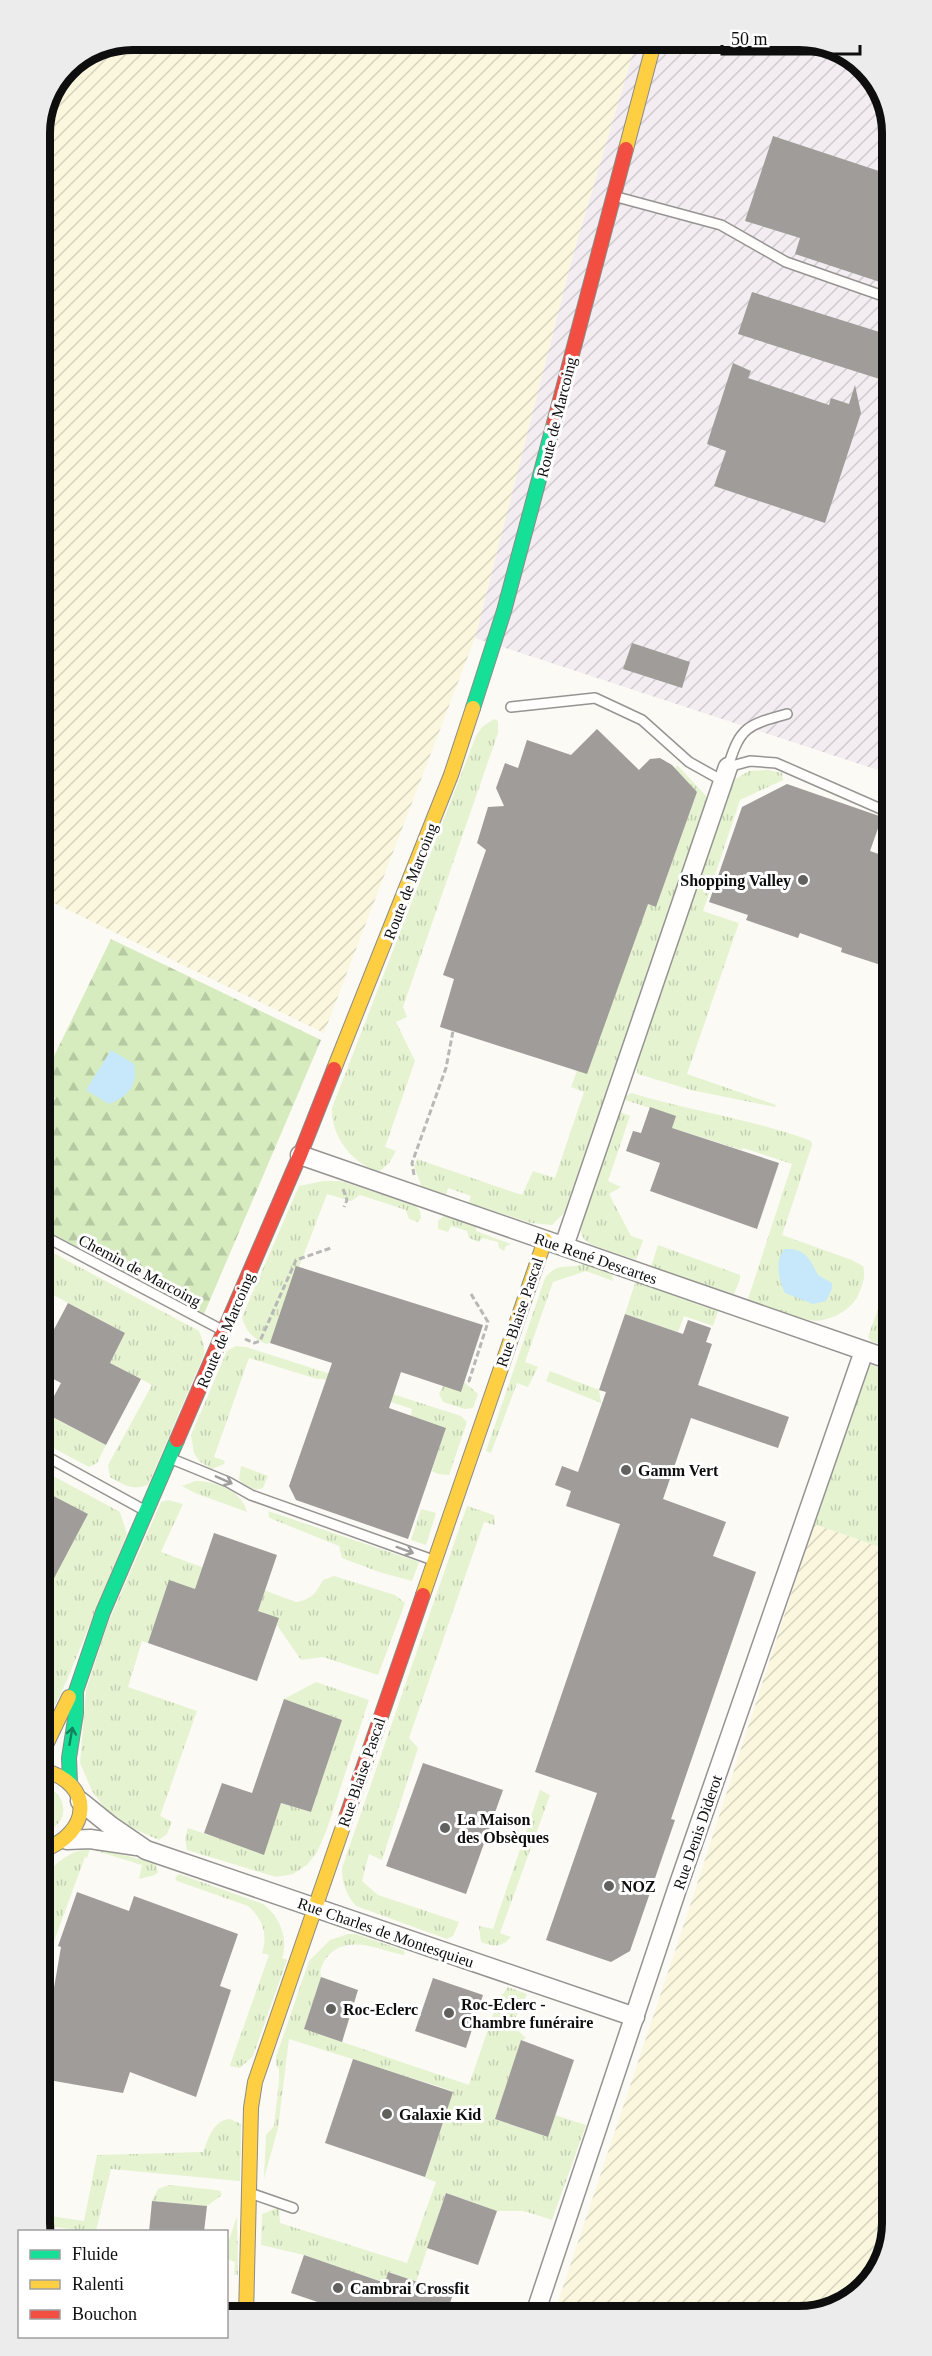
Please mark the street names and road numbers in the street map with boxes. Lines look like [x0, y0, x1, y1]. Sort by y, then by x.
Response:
street label: Route de Marcoing [533, 355, 581, 479]
street label: Route de Marcoing [380, 820, 441, 942]
street label: Rue René Descartes [532, 1229, 660, 1287]
street label: Chemin de Marcoing [75, 1231, 204, 1311]
street label: Rue Blaise Pascal [493, 1255, 546, 1369]
street label: Route de Marcoing [194, 1270, 258, 1391]
street label: Rue Blaise Pascal [335, 1715, 388, 1829]
street label: Rue Denis Diderot [670, 1772, 725, 1892]
street label: Rue Charles de Montesquieu [295, 1894, 476, 1972]

